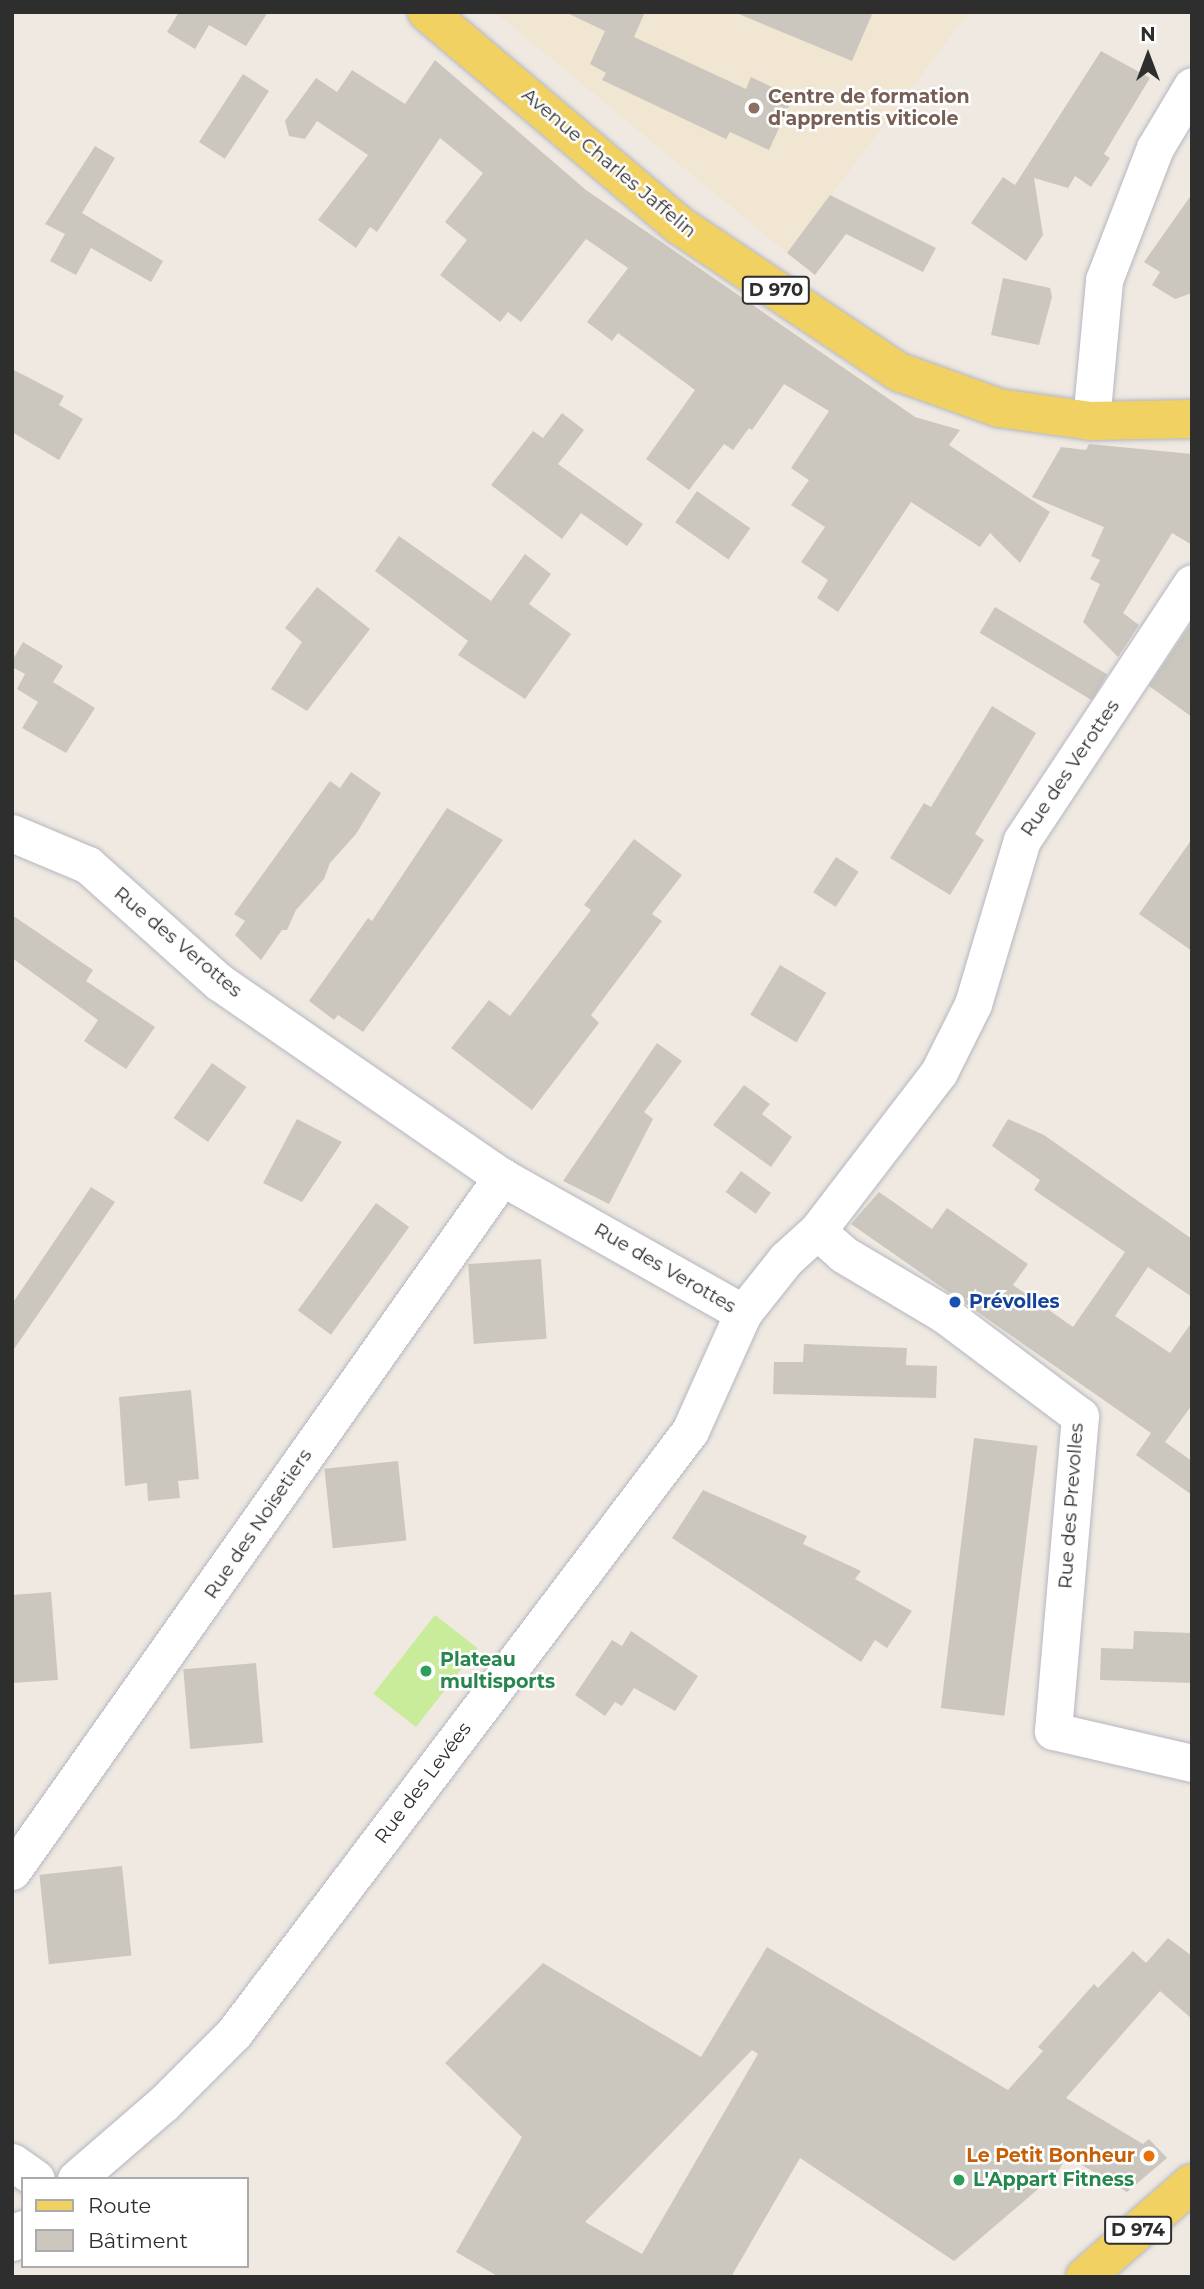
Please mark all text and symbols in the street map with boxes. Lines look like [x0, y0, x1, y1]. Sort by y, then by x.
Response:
north arrow [1113, 21, 1183, 91]
text: N [1140, 23, 1156, 46]
street label: Avenue Charles Jaffelin [517, 83, 701, 243]
place label: Centre de formation d'apprentis viticole [768, 86, 970, 130]
marker: Centre de formation d'apprentis viticole [746, 100, 762, 116]
road number: D 970 [741, 276, 811, 304]
street label: Rue des Verottes [1016, 695, 1124, 841]
street label: Rue des Verottes [109, 882, 247, 1002]
street label: Rue des Verottes [590, 1218, 740, 1318]
place label: Prévolles [969, 1291, 1060, 1313]
marker: Prévolles [947, 1294, 963, 1310]
street label: Rue des Prevolles [1054, 1422, 1088, 1590]
street label: Rue des Noisetiers [199, 1445, 317, 1603]
place label: Plateau multisports [440, 1649, 555, 1693]
marker: Plateau multisports [418, 1663, 434, 1679]
street label: Rue des Levées [370, 1718, 476, 1848]
place label: Le Petit Bonheur [966, 2145, 1135, 2167]
marker: Le Petit Bonheur [1141, 2148, 1157, 2164]
place label: L'Appart Fitness [973, 2169, 1134, 2191]
marker: L'Appart Fitness [951, 2172, 967, 2188]
legend [21, 2177, 248, 2268]
text: Route [88, 2193, 151, 2218]
road number: D 974 [1103, 2216, 1173, 2244]
text: Bâtiment [88, 2228, 188, 2253]

